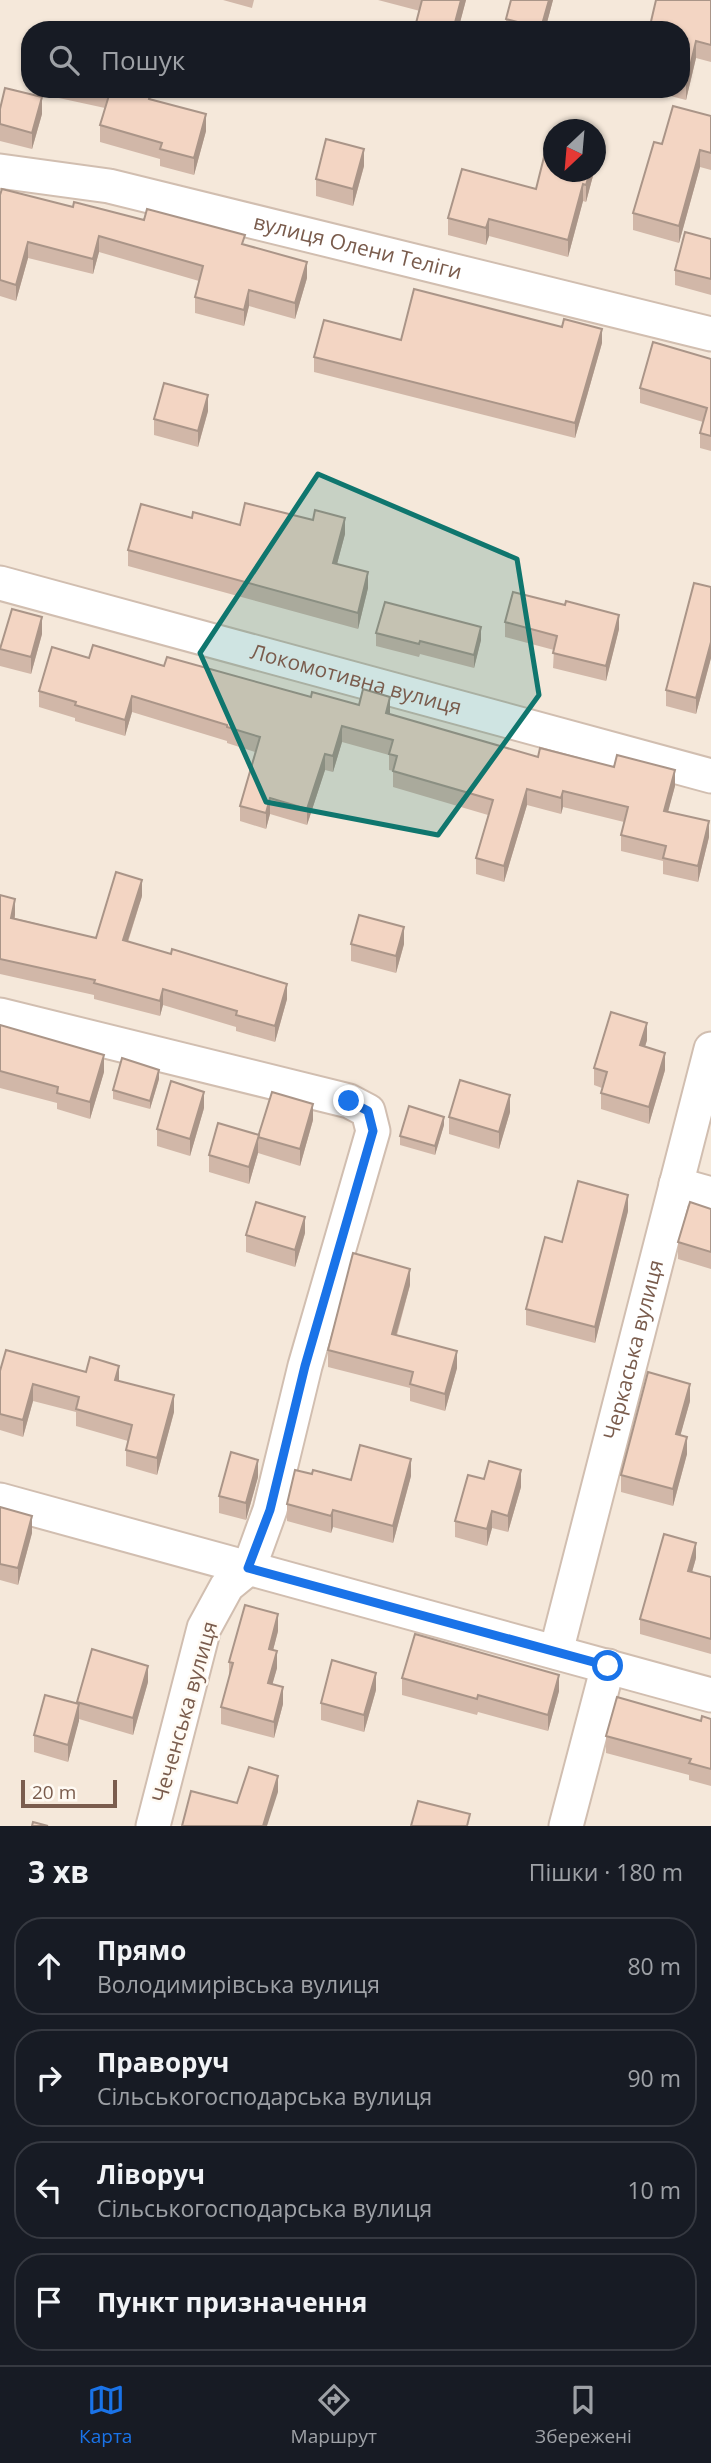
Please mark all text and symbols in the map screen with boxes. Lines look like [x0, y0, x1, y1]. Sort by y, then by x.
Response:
search box [21, 21, 690, 98]
icon: search [45, 41, 83, 79]
text: Пошук [101, 42, 185, 78]
north arrow [543, 119, 606, 182]
street label: вулиця Олени Теліги [251, 207, 465, 285]
street label: Локомотивна вулиця [248, 637, 465, 721]
route end [333, 1085, 364, 1116]
street label: Черкаська вулиця [596, 1257, 669, 1443]
street label: Чеченська вулиця [145, 1618, 223, 1806]
route start [592, 1650, 623, 1681]
scale bar [21, 1777, 117, 1809]
text: 20 m [32, 1779, 76, 1805]
text: 3 хв [28, 1851, 89, 1892]
text: Пішки · 180 m [529, 1856, 683, 1888]
text: Прямо [97, 1932, 186, 1968]
icon: ahead [30, 1947, 68, 1985]
text: 80 m [627, 1950, 681, 1982]
text: Володимирівська вулиця [97, 1968, 380, 2000]
text: Праворуч [97, 2044, 229, 2080]
icon: right [30, 2059, 68, 2097]
text: 90 m [627, 2062, 681, 2094]
text: Сільськогосподарська вулиця [97, 2080, 432, 2112]
text: Ліворуч [97, 2156, 205, 2192]
icon: left [30, 2171, 68, 2209]
text: 10 m [627, 2174, 681, 2206]
text: Сільськогосподарська вулиця [97, 2192, 432, 2224]
icon: arrive [30, 2283, 68, 2321]
text: Пункт призначення [97, 2284, 367, 2320]
tab: Карта [79, 2381, 132, 2449]
tab: Маршрут [291, 2381, 377, 2449]
tab: Збережені [535, 2381, 632, 2449]

